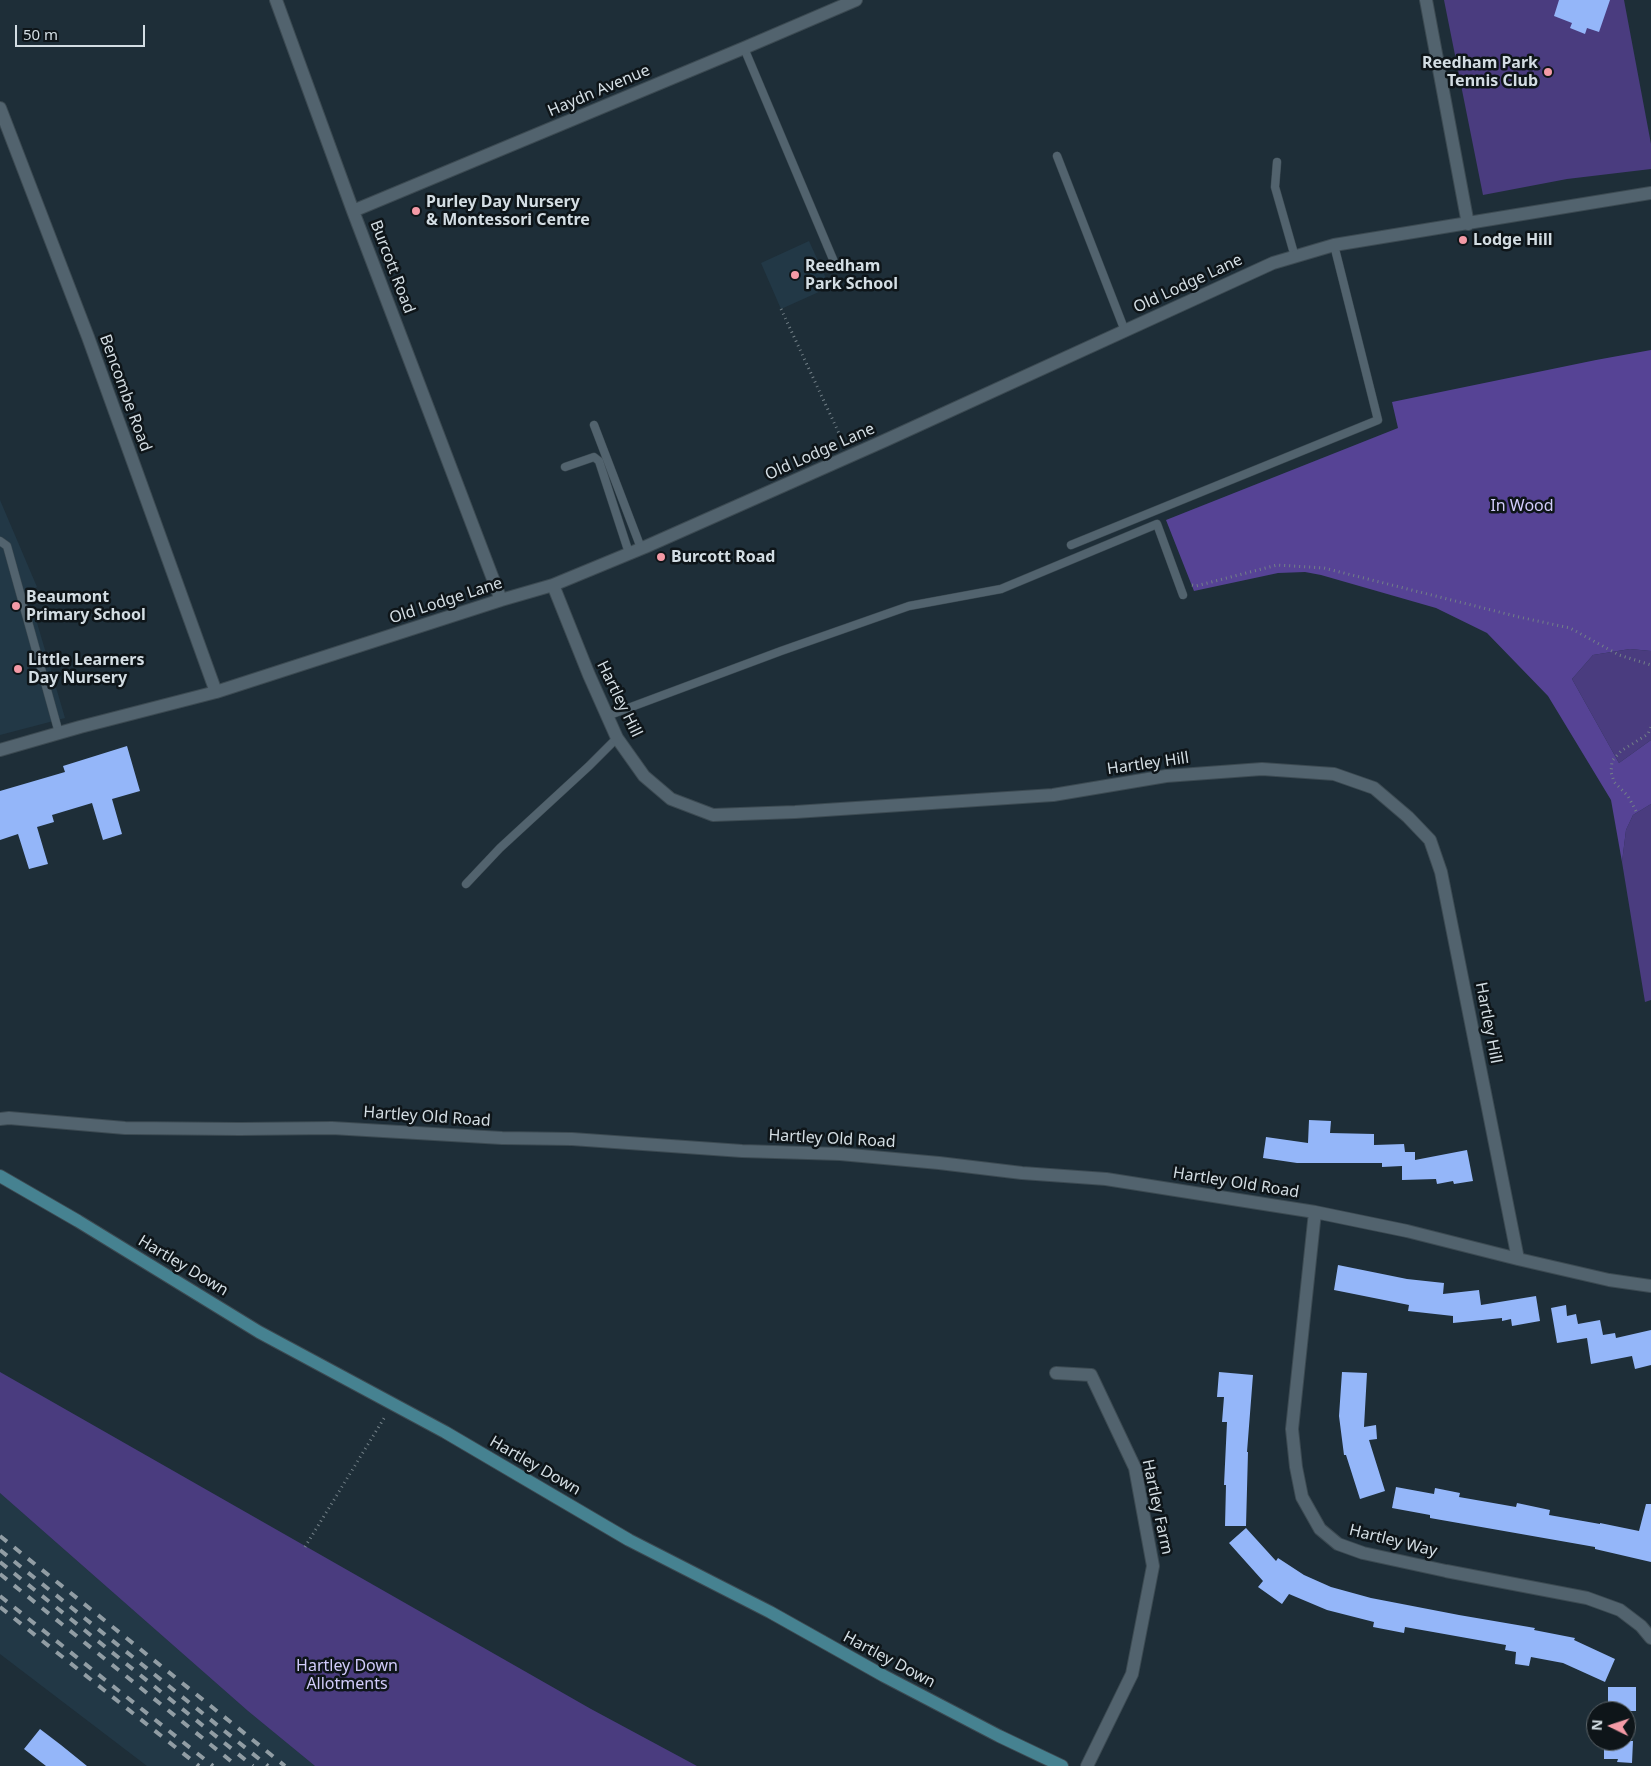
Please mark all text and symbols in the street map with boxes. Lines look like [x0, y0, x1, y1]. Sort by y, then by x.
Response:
scale bar [18, 15, 148, 47]
text: 50 m [23, 24, 58, 44]
place label: Reedham Park Tennis Club [1422, 53, 1538, 91]
street label: Haydn Avenue [545, 61, 653, 121]
marker: Reedham Park Tennis Club [1542, 66, 1554, 78]
place label: Purley Day Nursery & Montessori Centre [426, 192, 590, 230]
marker: Purley Day Nursery & Montessori Centre [410, 205, 422, 217]
street label: Burcott Road [365, 218, 419, 316]
place label: Lodge Hill [1473, 230, 1552, 250]
marker: Lodge Hill [1457, 234, 1469, 246]
street label: Old Lodge Lane [1131, 250, 1245, 318]
place label: Reedham Park School [805, 256, 898, 294]
marker: Reedham Park School [789, 269, 801, 281]
street label: Bencombe Road [95, 332, 155, 454]
street label: Old Lodge Lane [762, 419, 878, 485]
park label: In Wood [1490, 496, 1554, 516]
place label: Burcott Road [671, 547, 775, 567]
marker: Burcott Road [655, 551, 667, 563]
street label: Old Lodge Lane [387, 574, 505, 628]
place label: Beaumont Primary School [26, 587, 146, 625]
marker: Beaumont Primary School [10, 600, 22, 612]
place label: Little Learners Day Nursery [28, 650, 144, 688]
street label: Hartley Hill [592, 658, 646, 740]
marker: Little Learners Day Nursery [12, 663, 24, 675]
street label: Hartley Hill [1106, 749, 1190, 779]
street label: Hartley Hill [1471, 981, 1505, 1065]
street label: Hartley Old Road [363, 1103, 491, 1131]
street label: Hartley Old Road [768, 1126, 896, 1152]
street label: Hartley Old Road [1172, 1164, 1300, 1202]
street label: Hartley Down [134, 1232, 232, 1300]
street label: Hartley Down [486, 1432, 584, 1500]
street label: Hartley Farm [1138, 1457, 1176, 1557]
street label: Hartley Way [1347, 1521, 1439, 1561]
street label: Hartley Down [840, 1628, 938, 1692]
park label: Hartley Down Allotments [296, 1656, 398, 1694]
north arrow [1586, 1701, 1636, 1751]
text: N [1587, 1719, 1606, 1731]

